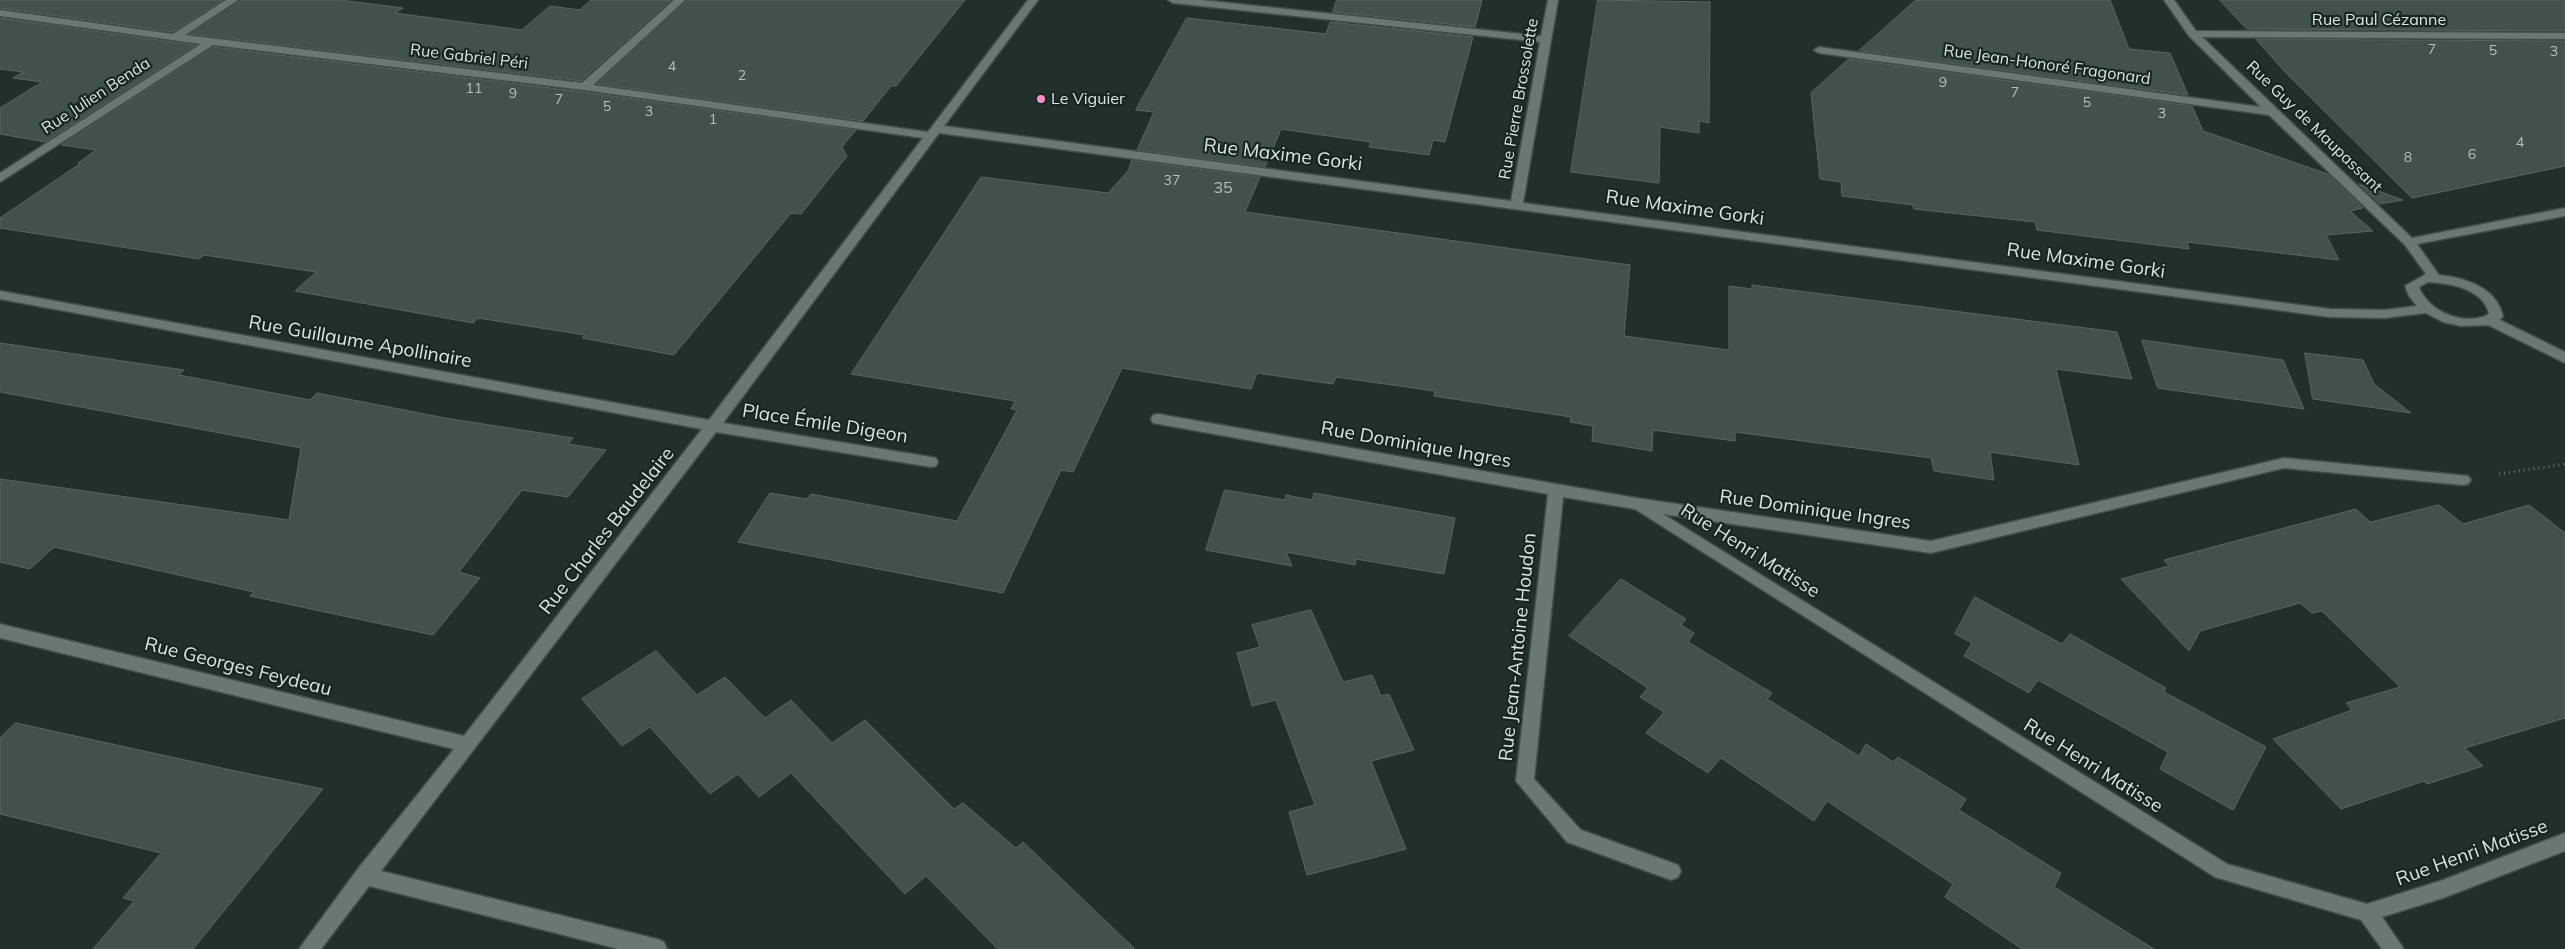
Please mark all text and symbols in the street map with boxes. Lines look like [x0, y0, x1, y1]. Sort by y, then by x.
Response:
street label: Rue Paul Cézanne [2312, 10, 2446, 30]
street label: Rue Pierre Brossolette [1495, 17, 1543, 181]
street label: Rue Gabriel Péri [409, 40, 529, 74]
street label: Rue Jean-Honoré Fragonard [1942, 41, 2152, 89]
house number: 7 [2428, 42, 2436, 58]
house number: 5 [2489, 43, 2497, 59]
house number: 3 [2550, 44, 2558, 60]
street label: Rue Julien Benda [38, 54, 154, 138]
street label: Rue Guy de Maupassant [2242, 57, 2386, 197]
house number: 4 [668, 59, 676, 75]
house number: 2 [738, 68, 746, 84]
house number: 9 [1939, 75, 1947, 91]
house number: 11 [466, 81, 482, 97]
house number: 7 [2011, 85, 2019, 101]
house number: 9 [509, 86, 517, 102]
place label: Le Viguier [1051, 89, 1125, 109]
house number: 7 [555, 92, 563, 108]
marker: Le Viguier [1035, 93, 1047, 105]
house number: 5 [2083, 95, 2091, 111]
house number: 5 [603, 99, 611, 115]
house number: 3 [645, 104, 653, 120]
house number: 3 [2158, 106, 2166, 122]
house number: 1 [709, 112, 717, 128]
street label: Rue Maxime Gorki [1202, 134, 1364, 176]
house number: 4 [2516, 135, 2524, 151]
house number: 6 [2468, 147, 2476, 163]
house number: 8 [2404, 150, 2412, 166]
house number: 37 [1164, 173, 1180, 189]
house number: 35 [1213, 178, 1233, 198]
street label: Rue Maxime Gorki [1604, 186, 1766, 230]
street label: Rue Maxime Gorki [2005, 239, 2167, 283]
street label: Rue Guillaume Apollinaire [247, 311, 473, 373]
street label: Place Émile Digeon [741, 400, 909, 448]
street label: Rue Dominique Ingres [1319, 417, 1513, 473]
street label: Rue Charles Baudelaire [535, 443, 679, 619]
street label: Rue Dominique Ingres [1718, 485, 1912, 535]
street label: Rue Henri Matisse [1676, 499, 1824, 603]
street label: Rue Jean-Antoine Houdon [1495, 532, 1541, 762]
street label: Rue Georges Feydeau [142, 633, 334, 701]
street label: Rue Henri Matisse [2019, 714, 2167, 818]
street label: Rue Henri Matisse [2393, 815, 2551, 891]

